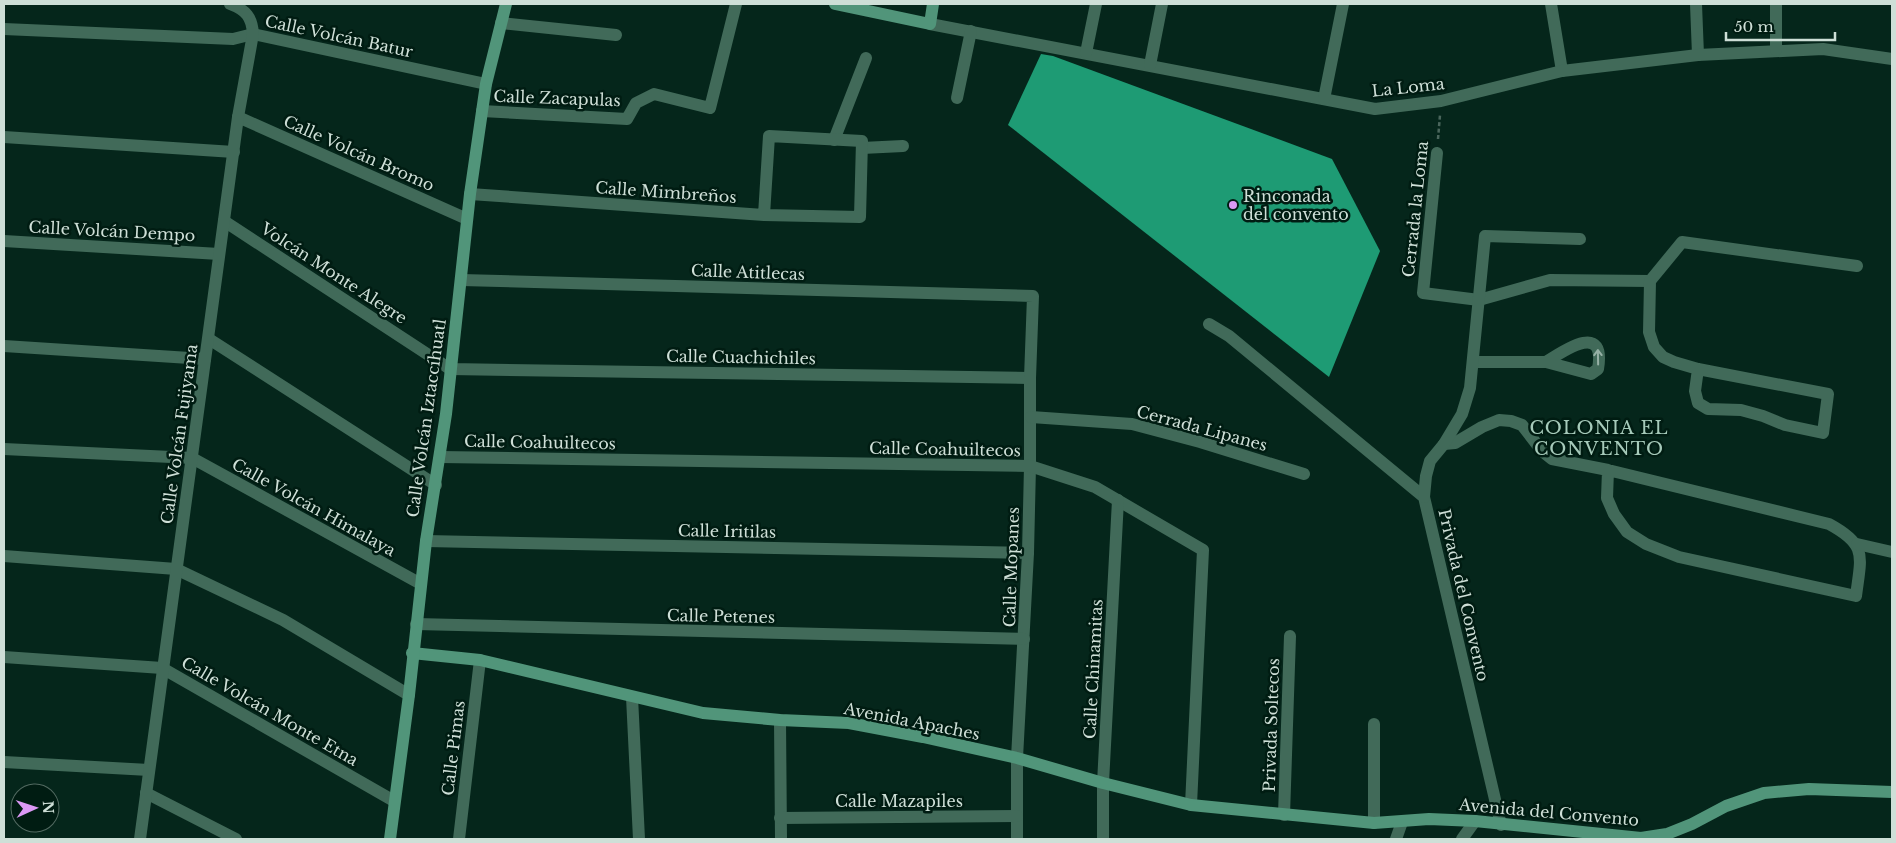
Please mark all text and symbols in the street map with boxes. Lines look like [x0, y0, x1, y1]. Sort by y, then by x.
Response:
scale bar [1726, 10, 1835, 42]
street label: Calle Volcán Batur [263, 11, 415, 62]
text: 50 m [1734, 17, 1774, 36]
street label: La Loma [1371, 73, 1445, 101]
street label: Calle Zacapulas [493, 86, 621, 110]
street label: Calle Volcán Bromo [281, 111, 437, 195]
street label: Cerrada la Loma [1398, 140, 1432, 278]
street label: Calle Mimbreños [595, 177, 737, 207]
place label: Rinconada del convento [1243, 186, 1349, 224]
marker: Rinconada del convento [1227, 199, 1239, 211]
street label: Calle Volcán Dempo [28, 217, 196, 245]
street label: Volcán Monte Alegre [256, 218, 411, 328]
street label: Calle Atitlecas [691, 260, 805, 284]
street label: Calle Volcán Iztaccíhuatl [402, 318, 450, 518]
street label: Calle Volcán Fujiyama [156, 342, 202, 525]
street label: Calle Cuachichiles [666, 346, 816, 368]
one-way arrow [1593, 350, 1603, 366]
street label: Cerrada Lipanes [1134, 401, 1270, 455]
district label: COLONIA EL CONVENTO [1529, 417, 1669, 460]
street label: Calle Coahuiltecos [464, 431, 616, 453]
street label: Calle Coahuiltecos [869, 438, 1021, 460]
street label: Calle Volcán Himalaya [229, 454, 399, 560]
street label: Calle Mopanes [999, 506, 1023, 628]
street label: Privada del Convento [1434, 507, 1494, 683]
street label: Calle Iritilas [678, 520, 776, 542]
street label: Calle Chinamitas [1079, 599, 1107, 739]
street label: Calle Petenes [667, 605, 775, 627]
street label: Calle Volcán Monte Etna [178, 652, 362, 770]
street label: Privada Soltecos [1259, 658, 1283, 792]
street label: Avenida Apaches [841, 698, 982, 744]
street label: Calle Pimas [437, 699, 469, 797]
north arrow [10, 783, 60, 833]
street label: Calle Mazapiles [835, 791, 963, 811]
street label: Avenida del Convento [1457, 794, 1640, 830]
text: N [39, 800, 57, 814]

